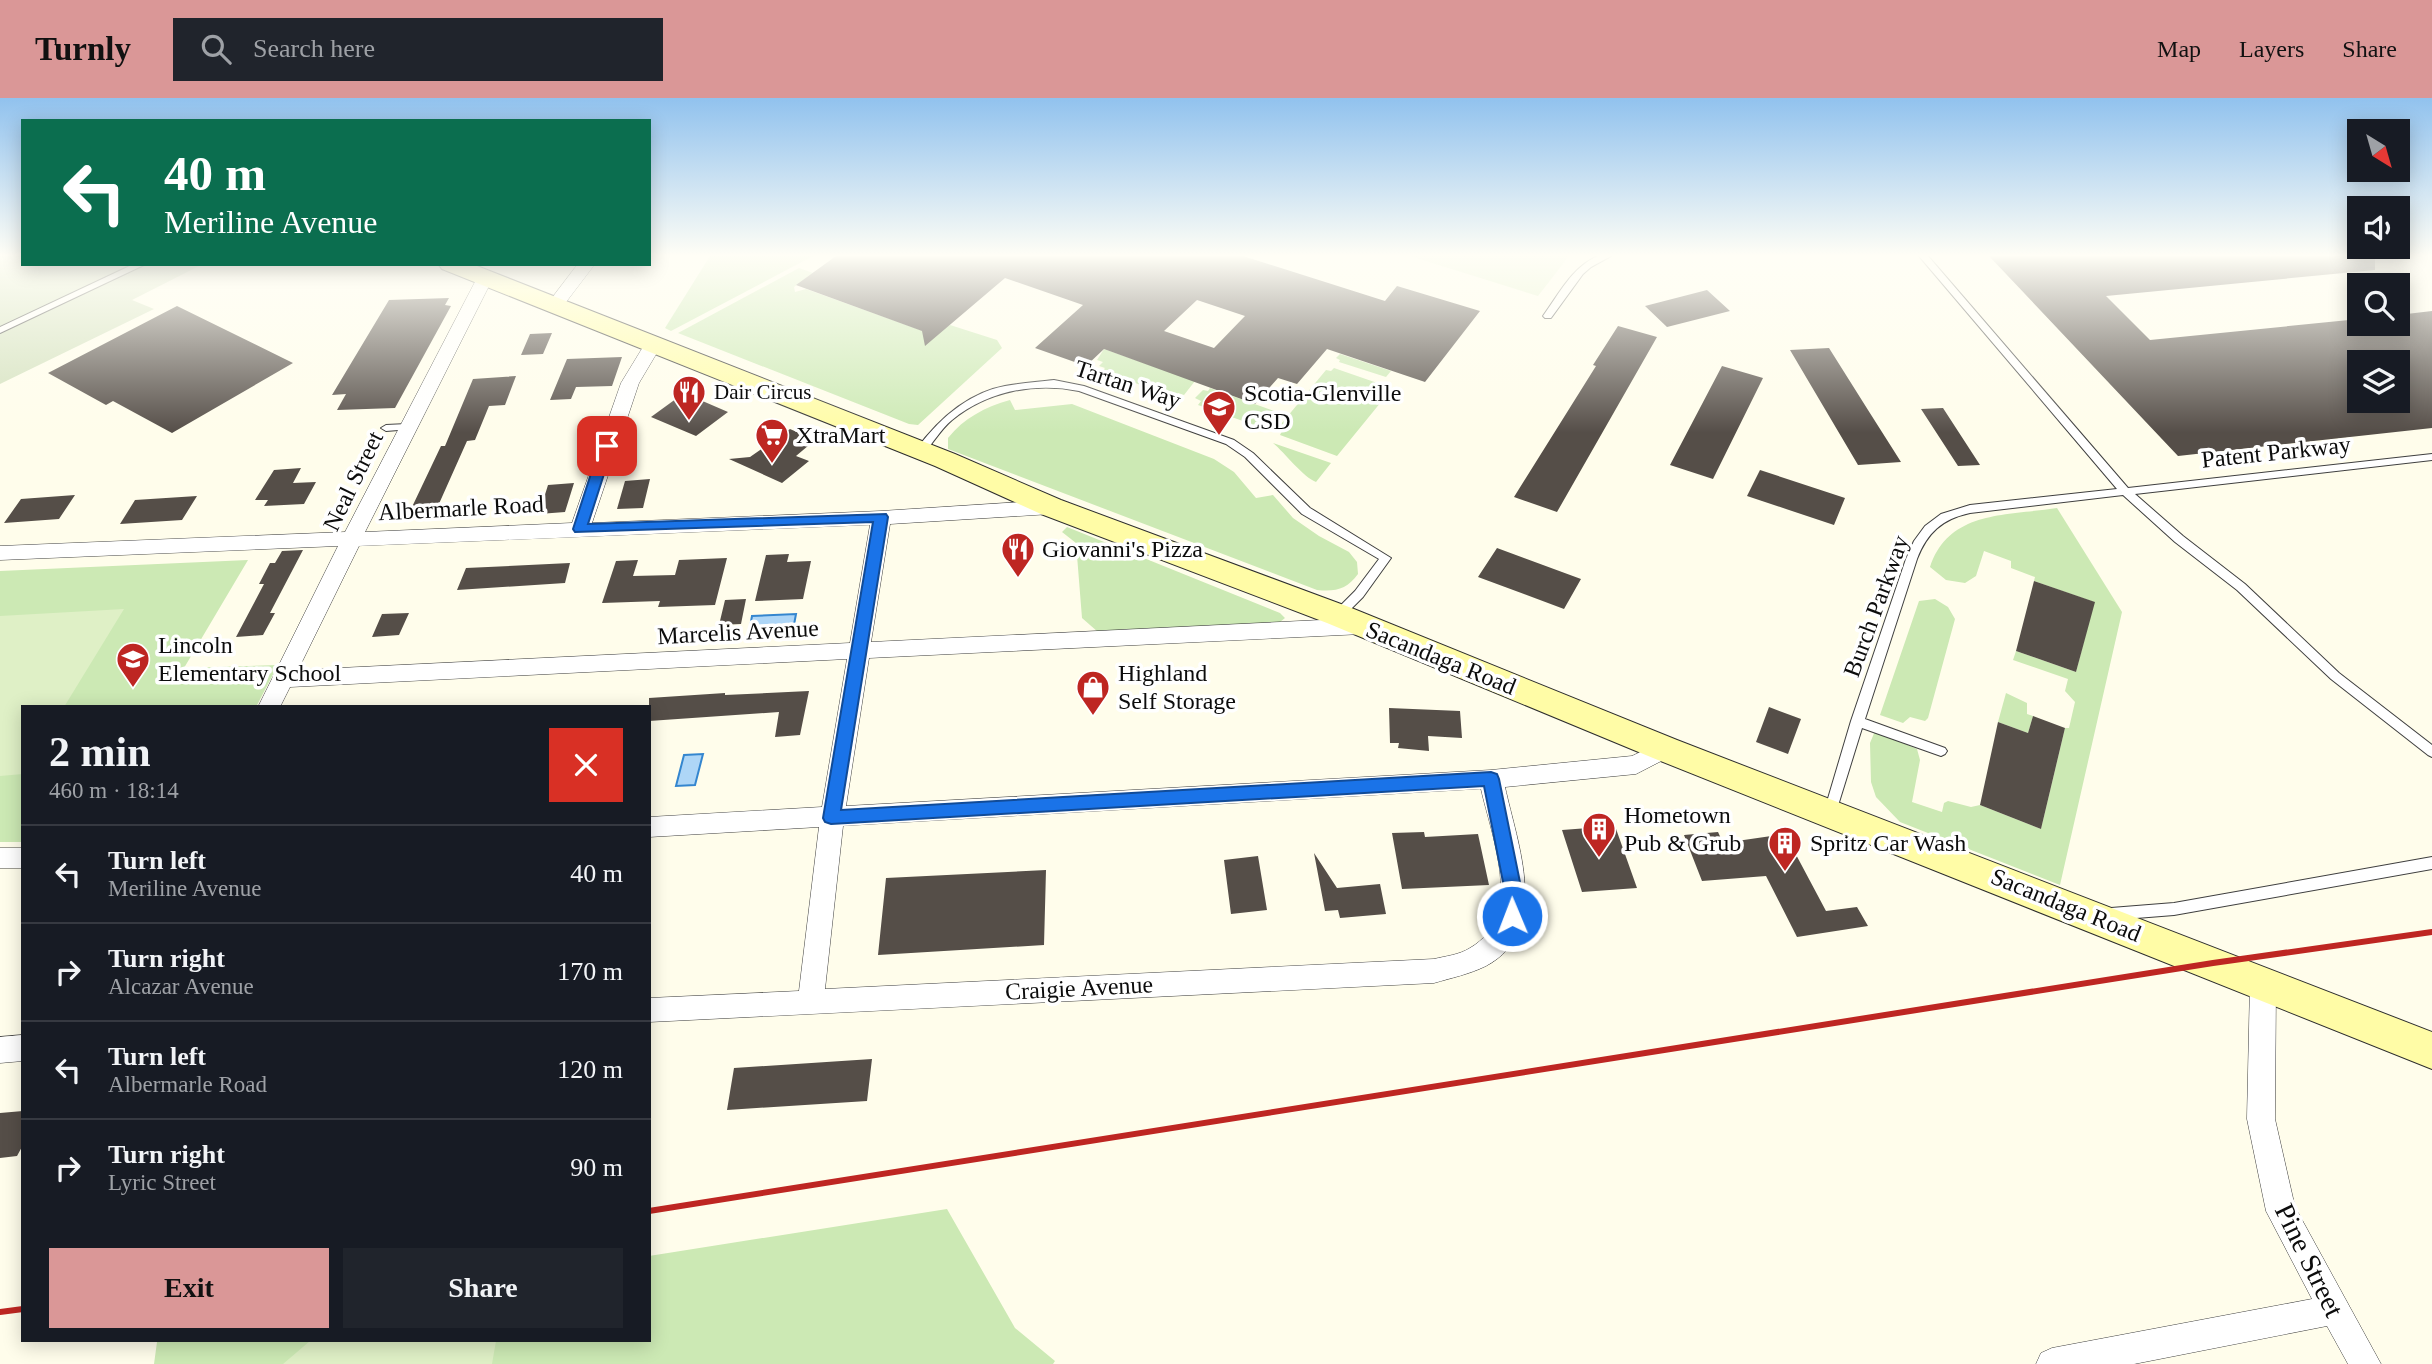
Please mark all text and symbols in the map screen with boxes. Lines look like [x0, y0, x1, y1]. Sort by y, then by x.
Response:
search box [173, 18, 663, 81]
icon: search [197, 30, 235, 68]
text: Turnly [35, 31, 131, 67]
text: Search here [253, 34, 375, 63]
text: Map [2157, 36, 2201, 62]
text: Layers [2239, 36, 2304, 62]
text: Share [2342, 36, 2397, 62]
north arrow [2347, 119, 2410, 182]
map controls [2347, 119, 2410, 413]
text: 40 m [164, 146, 266, 201]
icon: left [49, 147, 140, 238]
button: sound [2347, 196, 2410, 259]
text: Meriline Avenue [164, 204, 378, 240]
button: search [2347, 273, 2410, 336]
button: layers [2347, 350, 2410, 413]
street label: Tartan Way [1072, 355, 1184, 413]
restaurant icon: Dair Circus [670, 373, 708, 422]
place label: Dair Circus [714, 380, 811, 404]
place label: Scotia-Glenville CSD [1244, 380, 1401, 434]
school or university icon: Scotia-Glenville CSD [1200, 388, 1238, 437]
pin [577, 416, 637, 476]
supermarket icon: XtraMart [753, 416, 791, 465]
place label: XtraMart [796, 422, 886, 448]
street label: Neal Street [318, 427, 388, 535]
icon: arrive [588, 427, 626, 465]
street label: Patent Parkway [2200, 431, 2352, 473]
street label: Albermarle Road [377, 491, 545, 525]
restaurant icon: Giovanni's Pizza [999, 530, 1037, 579]
street label: Burch Parkway [1838, 532, 1914, 680]
place label: Giovanni's Pizza [1042, 536, 1203, 562]
street label: Marcelis Avenue [657, 615, 819, 649]
street label: Sacandaga Road [1362, 616, 1520, 700]
place label: Lincoln Elementary School [158, 632, 342, 686]
school or university icon: Lincoln Elementary School [114, 640, 152, 689]
place label: Highland Self Storage [1118, 660, 1236, 714]
shop icon: Highland Self Storage [1074, 668, 1112, 717]
button: close [549, 728, 623, 802]
text: 2 min [49, 729, 151, 775]
text: 460 m · 18:14 [49, 778, 179, 803]
place label: Hometown Pub & Grub [1624, 802, 1741, 856]
building icon: Hometown Pub & Grub [1580, 810, 1618, 859]
building icon: Spritz Car Wash [1766, 824, 1804, 873]
place label: Spritz Car Wash [1810, 830, 1966, 856]
text: Turn left [108, 846, 206, 875]
icon: left [49, 855, 87, 893]
text: 40 m [570, 859, 623, 888]
street label: Sacandaga Road [1987, 863, 2145, 947]
text: Meriline Avenue [108, 876, 262, 901]
position arrow [1475, 879, 1549, 953]
text: Turn right [108, 944, 225, 973]
icon: right [49, 953, 87, 991]
text: 170 m [557, 957, 623, 986]
street label: Craigie Avenue [1004, 971, 1154, 1005]
text: Alcazar Avenue [108, 974, 254, 999]
text: Turn left [108, 1042, 206, 1071]
icon: left [49, 1051, 87, 1089]
text: 120 m [557, 1055, 623, 1084]
text: Albermarle Road [108, 1072, 267, 1097]
text: Turn right [108, 1140, 225, 1169]
icon: right [49, 1149, 87, 1187]
text: 90 m [570, 1153, 623, 1182]
text: Lyric Street [108, 1170, 216, 1195]
street label: Pine Street [2269, 1199, 2350, 1322]
button: Exit [49, 1248, 329, 1328]
button: Share [343, 1248, 623, 1328]

